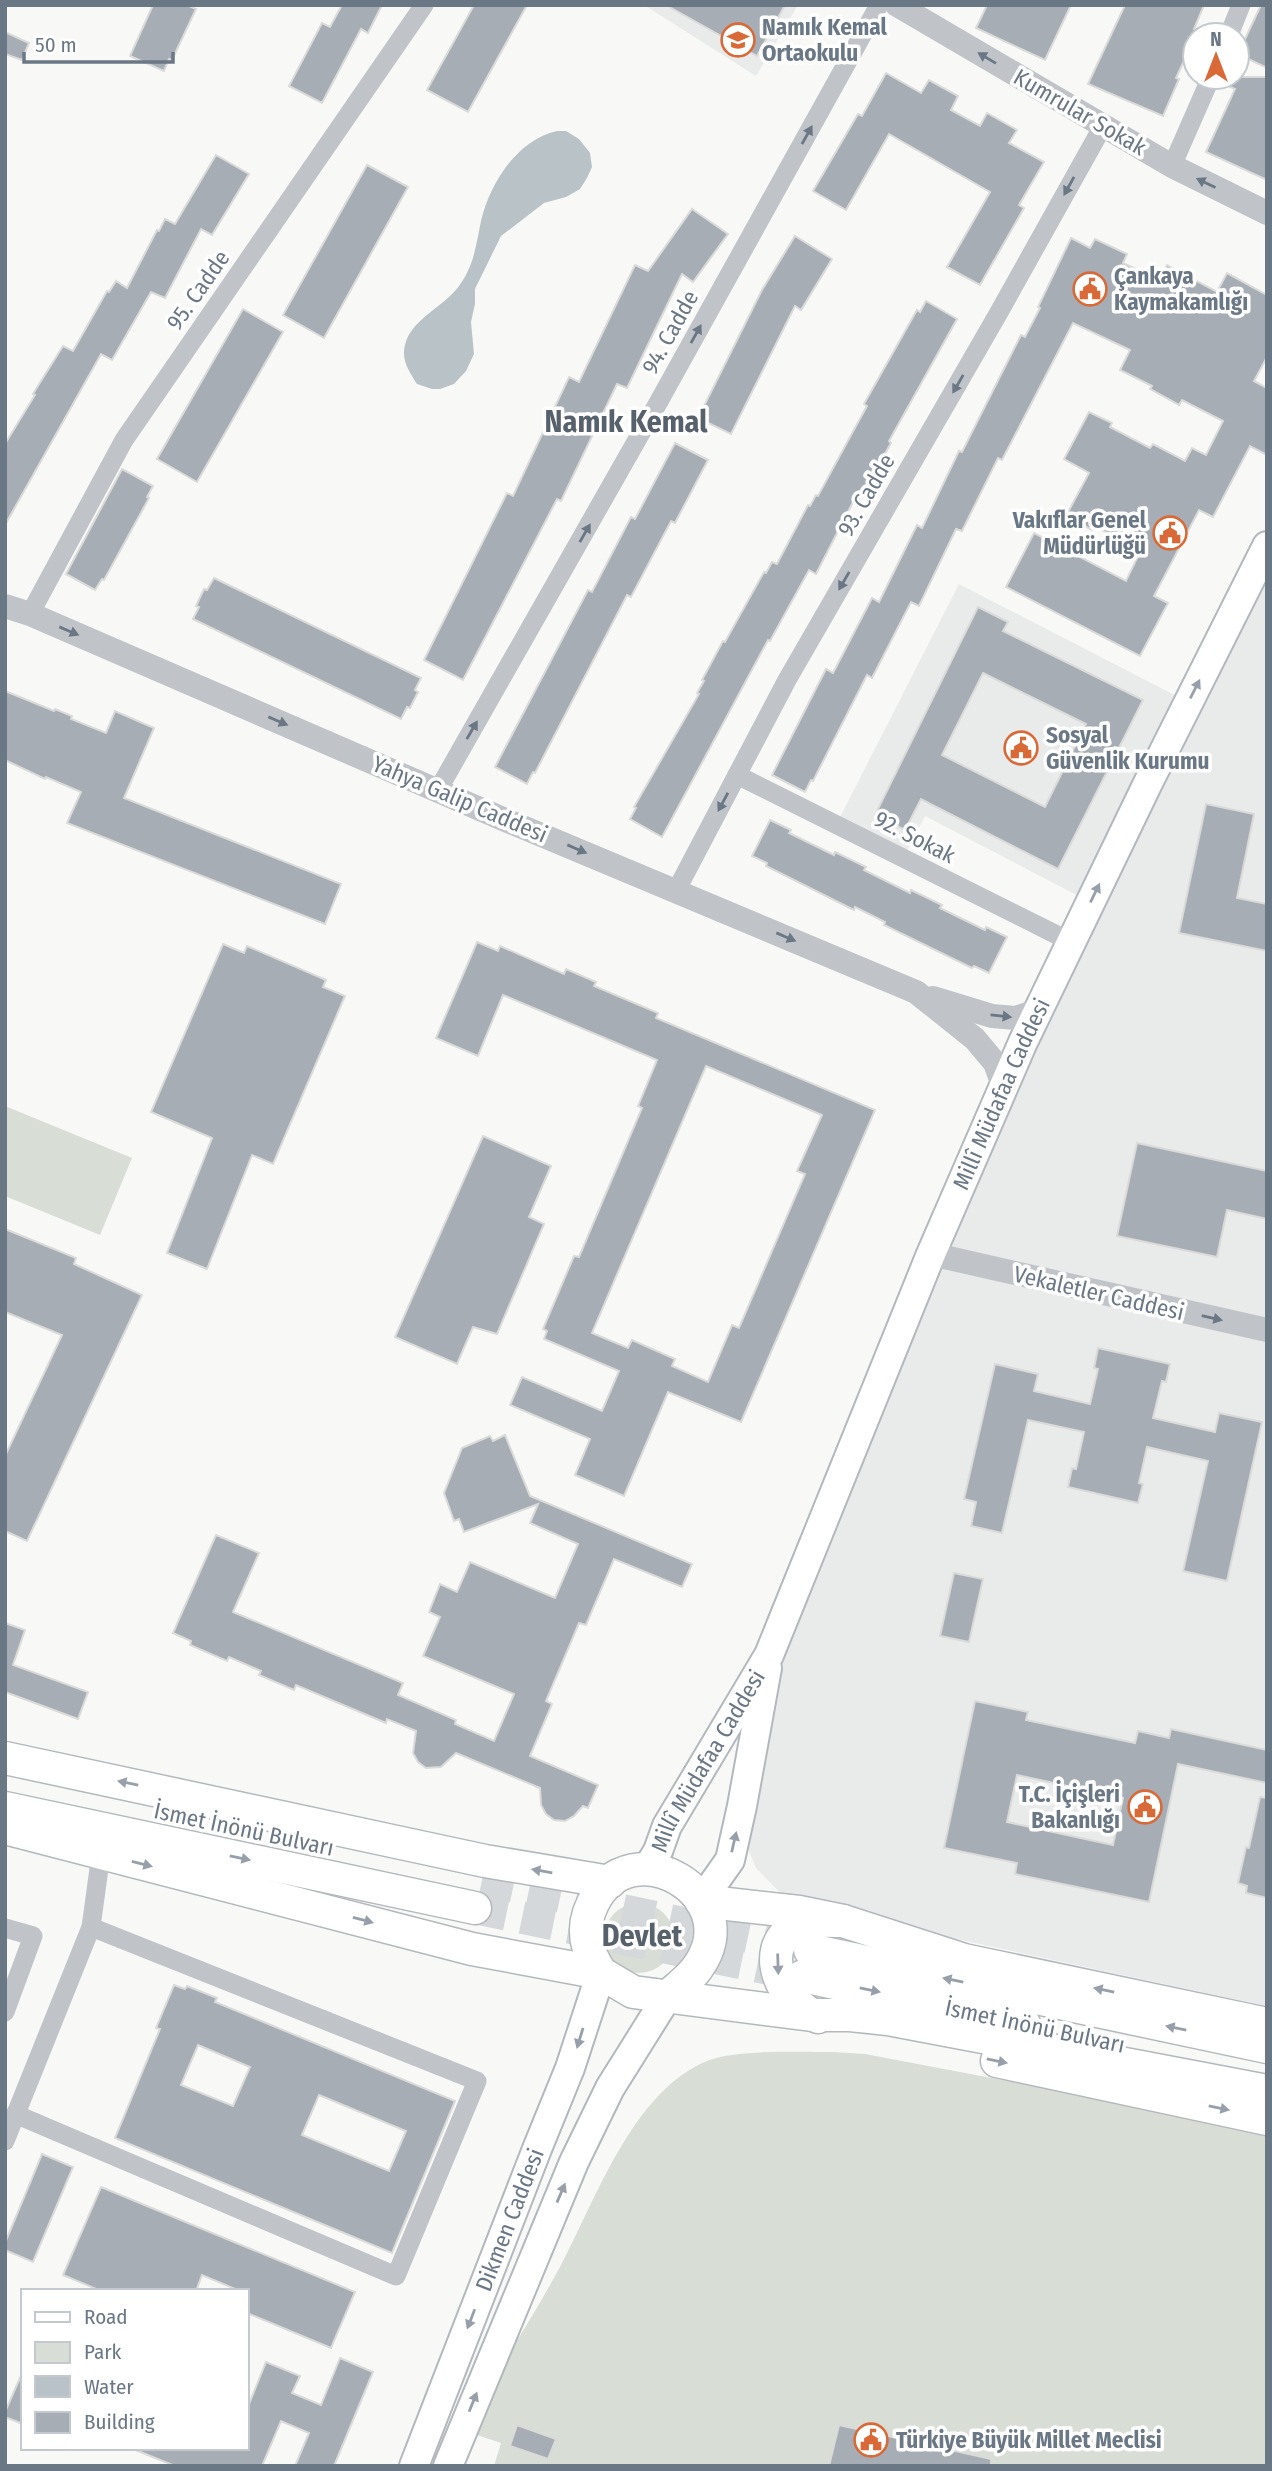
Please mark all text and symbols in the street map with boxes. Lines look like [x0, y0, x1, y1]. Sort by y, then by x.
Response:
place label: Namık Kemal Ortaokulu [762, 13, 888, 67]
scale bar [24, 21, 173, 65]
school or university icon: Namık Kemal Ortaokulu [719, 21, 757, 59]
north arrow [1181, 21, 1251, 91]
text: N [1210, 28, 1222, 51]
text: 50 m [35, 32, 77, 58]
one-way arrow [977, 51, 996, 64]
street label: Kumrular Sokak [1009, 63, 1151, 161]
one-way arrow [801, 126, 813, 145]
one-way arrow [1063, 176, 1075, 196]
one-way arrow [1196, 177, 1216, 188]
street label: 95. Cadde [161, 245, 235, 335]
place label: Çankaya Kaymakamlığı [1114, 262, 1248, 316]
public building icon: Çankaya Kaymakamlığı [1071, 270, 1109, 308]
street label: 94. Cadde [636, 285, 704, 379]
one-way arrow [690, 324, 702, 344]
one-way arrow [952, 374, 964, 394]
district label: Namık Kemal [545, 404, 708, 440]
street label: 93. Cadde [831, 449, 901, 541]
place label: Vakıflar Genel Müdürlüğü [1012, 506, 1147, 560]
public building icon: Vakıflar Genel Müdürlüğü [1151, 514, 1189, 552]
one-way arrow [579, 523, 591, 542]
one-way arrow [838, 572, 851, 591]
one-way arrow [58, 626, 79, 637]
one-way arrow [1190, 679, 1201, 699]
one-way arrow [268, 715, 289, 726]
one-way arrow [466, 721, 478, 740]
place label: Sosyal Güvenlik Kurumu [1046, 721, 1209, 775]
public building icon: Sosyal Güvenlik Kurumu [1002, 729, 1040, 767]
street label: Yahya Galip Caddesi [368, 749, 552, 849]
one-way arrow [717, 792, 729, 812]
street label: 92. Sokak [870, 805, 960, 869]
one-way arrow [566, 844, 587, 855]
one-way arrow [1089, 883, 1100, 903]
one-way arrow [776, 932, 797, 943]
street label: Millî Müdafaa Caddesi [947, 994, 1056, 1194]
one-way arrow [990, 1011, 1012, 1022]
street label: Vekaletler Caddesi [1011, 1260, 1187, 1326]
one-way arrow [1201, 1313, 1223, 1324]
street label: Millî Müdafaa Caddesi [645, 1665, 771, 1856]
one-way arrow [117, 1777, 139, 1788]
place label: T.C. İçişleri Bakanlığı [1019, 1779, 1120, 1834]
public building icon: T.C. İçişleri Bakanlığı [1126, 1788, 1164, 1826]
street label: İsmet İnönü Bulvarı [152, 1796, 336, 1862]
one-way arrow [729, 1831, 740, 1853]
one-way arrow [229, 1852, 251, 1863]
one-way arrow [131, 1859, 153, 1870]
one-way arrow [531, 1865, 553, 1876]
one-way arrow [352, 1915, 374, 1926]
district label: Devlet [602, 1918, 683, 1954]
one-way arrow [772, 1953, 783, 1975]
one-way arrow [942, 1975, 964, 1986]
one-way arrow [1093, 1984, 1115, 1995]
one-way arrow [859, 1985, 881, 1996]
street label: İsmet İnönü Bulvarı [943, 1993, 1127, 2059]
one-way arrow [1165, 2022, 1187, 2033]
one-way arrow [574, 2028, 584, 2049]
one-way arrow [986, 2056, 1008, 2067]
one-way arrow [1208, 2103, 1230, 2114]
street label: Dikmen Caddesi [469, 2144, 550, 2295]
one-way arrow [556, 2182, 567, 2203]
legend [21, 2289, 248, 2450]
text: Road [84, 2304, 128, 2330]
one-way arrow [466, 2308, 477, 2329]
text: Park [84, 2339, 122, 2365]
text: Water [84, 2374, 134, 2400]
one-way arrow [468, 2392, 479, 2413]
text: Building [84, 2409, 155, 2435]
public building icon: Türkiye Büyük Millet Meclisi [852, 2421, 890, 2459]
place label: Türkiye Büyük Millet Meclisi [896, 2426, 1162, 2454]

